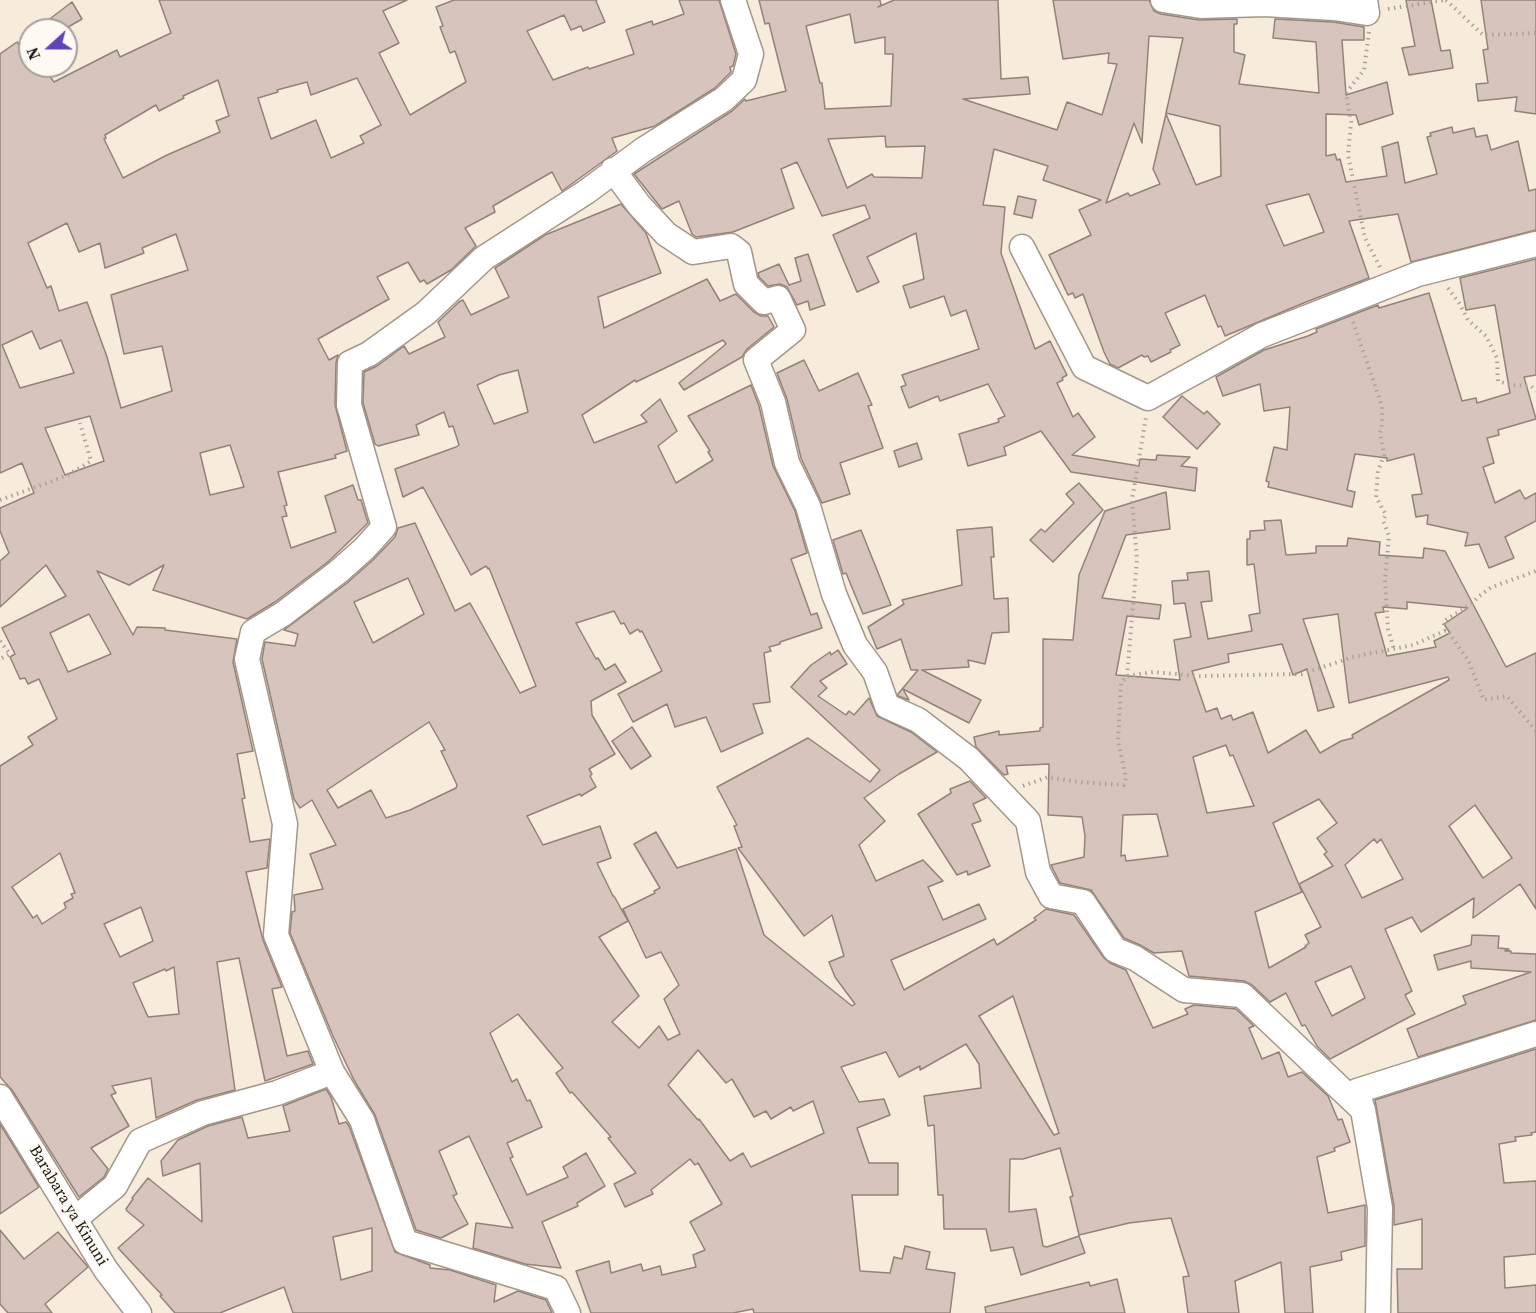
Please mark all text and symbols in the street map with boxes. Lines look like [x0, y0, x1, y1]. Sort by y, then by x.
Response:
north arrow [18, 18, 78, 78]
text: N [21, 44, 45, 63]
street label: Barabara ya Kinuni [24, 1142, 112, 1270]

